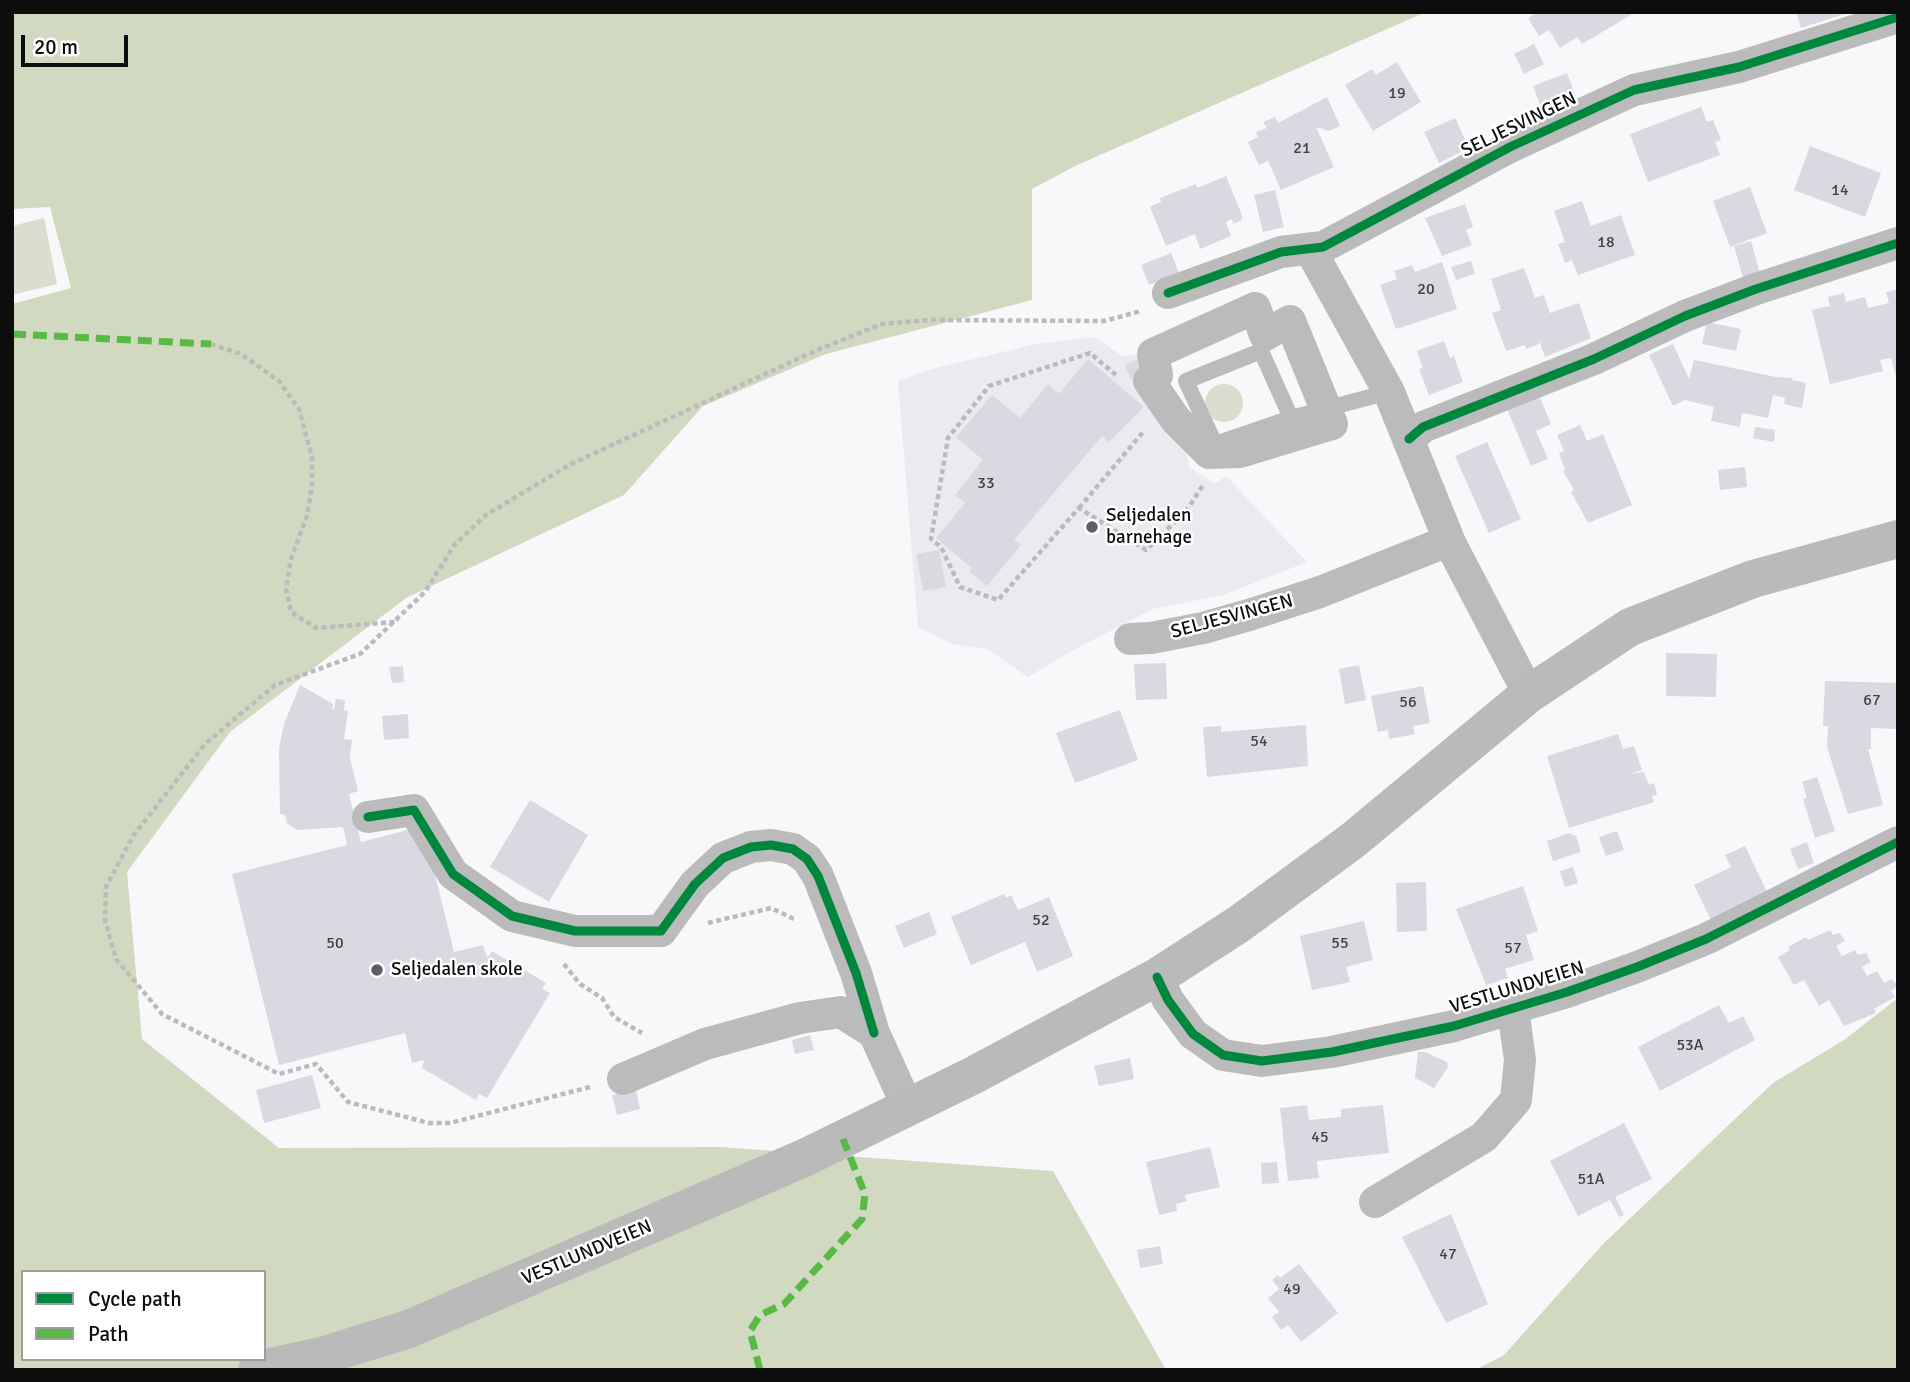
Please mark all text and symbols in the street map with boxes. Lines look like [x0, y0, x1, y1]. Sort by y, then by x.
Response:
scale bar [24, 21, 131, 65]
text: 20 m [34, 34, 78, 60]
house number: 19 [1388, 84, 1406, 104]
street label: SELJESVINGEN [1458, 87, 1580, 163]
house number: 21 [1293, 139, 1311, 159]
house number: 14 [1831, 181, 1849, 201]
house number: 18 [1597, 233, 1615, 253]
house number: 20 [1417, 280, 1435, 300]
house number: 33 [977, 474, 995, 494]
place label: Seljedalen barnehage [1106, 505, 1192, 549]
marker: Seljedalen barnehage [1084, 519, 1100, 535]
street label: SELJESVINGEN [1168, 590, 1296, 644]
house number: 67 [1863, 691, 1881, 711]
house number: 56 [1399, 693, 1417, 713]
house number: 54 [1250, 732, 1268, 752]
house number: 52 [1032, 911, 1050, 931]
house number: 50 [326, 934, 344, 954]
house number: 55 [1331, 934, 1349, 954]
house number: 57 [1504, 939, 1522, 959]
street label: VESTLUNDVEIEN [1447, 957, 1587, 1019]
place label: Seljedalen skole [391, 959, 523, 981]
marker: Seljedalen skole [369, 962, 385, 978]
house number: 53A [1676, 1036, 1704, 1056]
house number: 45 [1311, 1128, 1329, 1148]
house number: 51A [1577, 1170, 1605, 1190]
street label: VESTLUNDVEIEN [518, 1215, 656, 1291]
house number: 47 [1439, 1245, 1457, 1265]
legend [21, 1270, 266, 1361]
house number: 49 [1283, 1280, 1301, 1300]
text: Cycle path [88, 1286, 182, 1312]
text: Path [88, 1321, 129, 1347]

